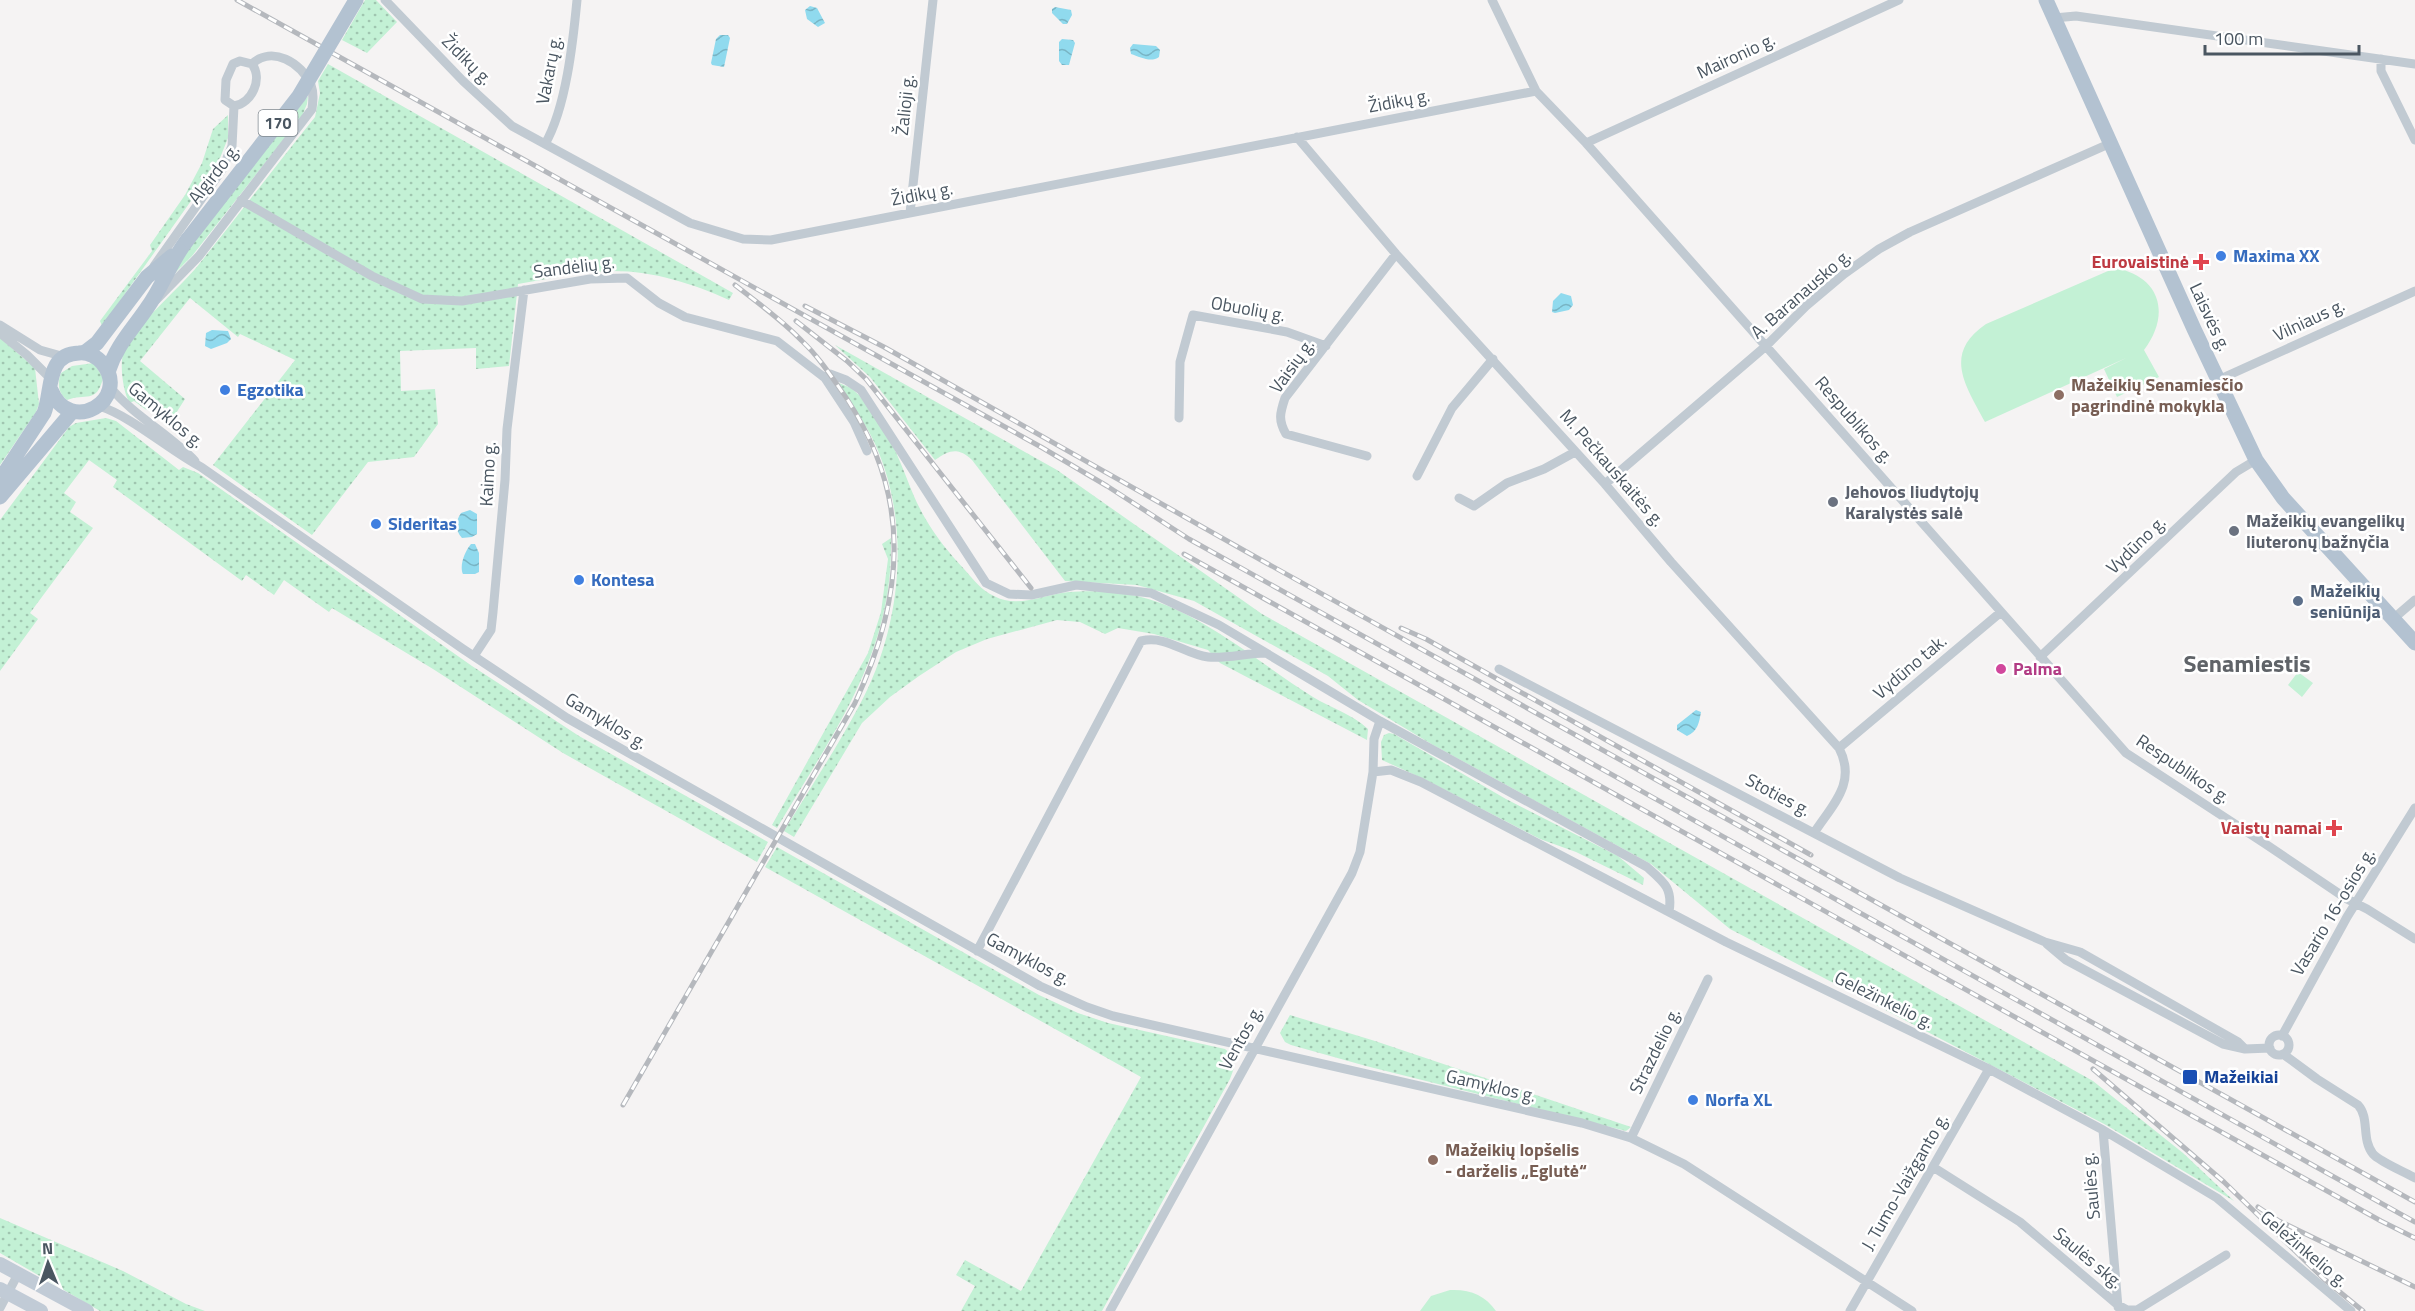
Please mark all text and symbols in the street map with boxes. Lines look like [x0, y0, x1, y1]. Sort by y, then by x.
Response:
scale bar [2205, 18, 2360, 56]
text: 100 m [2214, 25, 2263, 52]
street label: Maironio g. [1692, 26, 1779, 85]
street label: Židikų g. [436, 28, 499, 91]
street label: Vakarų g. [529, 33, 568, 107]
street label: Žalioji g. [888, 73, 921, 137]
street label: Židikų g. [1366, 81, 1432, 120]
road number: 170 [258, 110, 298, 136]
street label: Algirdo g. [181, 138, 246, 210]
street label: Židikų g. [889, 174, 955, 213]
street label: A. Baranausko g. [1744, 242, 1857, 345]
place label: Maxima XX [2233, 242, 2320, 269]
street label: Sandėlių g. [532, 248, 616, 285]
place label: Eurovaistinė [2091, 248, 2189, 275]
marker: Maxima XX [2214, 249, 2228, 263]
marker: Eurovaistinė [2194, 255, 2208, 269]
street label: Laisvės g. [2183, 278, 2238, 356]
street label: Obuolių g. [1209, 289, 1287, 328]
street label: Vilniaus g. [2269, 291, 2349, 348]
street label: Vaisių g. [1262, 333, 1321, 399]
street label: Respublikos g. [1809, 370, 1900, 469]
place label: Mažeikių Senamiesčio pagrindinė mokykla [2071, 371, 2243, 419]
street label: Gamyklos g. [123, 375, 210, 454]
place label: Egzotika [237, 376, 304, 403]
marker: Egzotika [218, 383, 232, 397]
marker: Mažeikių Senamiesčio pagrindinė mokykla [2052, 388, 2066, 402]
street label: M. Pečkauskaitės g. [1553, 403, 1671, 533]
street label: Kaimo g. [472, 441, 503, 507]
place label: Jehovos liudytojų Karalystės salė [1845, 478, 1979, 526]
marker: Jehovos liudytojų Karalystės salė [1826, 495, 1840, 509]
place label: Mažeikių evangelikų liuteronų bažnyčia [2246, 507, 2405, 555]
street label: Vydūno g. [2100, 509, 2172, 580]
place label: Sideritas [388, 510, 457, 537]
marker: Sideritas [369, 517, 383, 531]
marker: Mažeikių evangelikų liuteronų bažnyčia [2227, 524, 2241, 538]
place label: Kontesa [591, 566, 654, 593]
marker: Kontesa [572, 573, 586, 587]
place label: Mažeikių seniūnija [2310, 577, 2381, 625]
marker: Mažeikių seniūnija [2291, 594, 2305, 608]
street label: Vydūno tak. [1867, 628, 1952, 706]
district label: Senamiestis [2184, 645, 2310, 681]
place label: Palma [2013, 655, 2062, 682]
marker: Palma [1994, 662, 2008, 676]
street label: Gamyklos g. [560, 685, 652, 756]
street label: Respublikos g. [2131, 727, 2236, 810]
street label: Stoties g. [1741, 766, 1816, 823]
place label: Vaistų namai [2221, 814, 2322, 841]
marker: Vaistų namai [2327, 821, 2341, 835]
street label: Vasario 16-osios g. [2284, 843, 2381, 981]
street label: Gamyklos g. [982, 925, 1075, 992]
street label: Geležinkelio g. [1830, 964, 1938, 1035]
street label: Ventos g. [1212, 1001, 1269, 1075]
street label: Strazdelio g. [1622, 1003, 1687, 1098]
street label: Gamyklos g. [1443, 1062, 1539, 1109]
place label: Mažeikiai [2204, 1063, 2278, 1090]
marker: Mažeikiai [2181, 1068, 2199, 1086]
place label: Norfa XL [1705, 1086, 1772, 1113]
marker: Norfa XL [1686, 1093, 1700, 1107]
street label: J. Tumo-Vaižganto g. [1854, 1108, 1955, 1255]
place label: Mažeikių lopšelis - darželis „Eglutė“ [1445, 1136, 1587, 1184]
street label: Saulės g. [2074, 1151, 2107, 1221]
marker: Mažeikių lopšelis - darželis „Eglutė“ [1426, 1153, 1440, 1167]
street label: Geležinkelio g. [2255, 1204, 2354, 1293]
street label: Saulės skg. [2048, 1220, 2129, 1295]
north arrow [18, 1233, 78, 1293]
text: N [42, 1236, 53, 1260]

